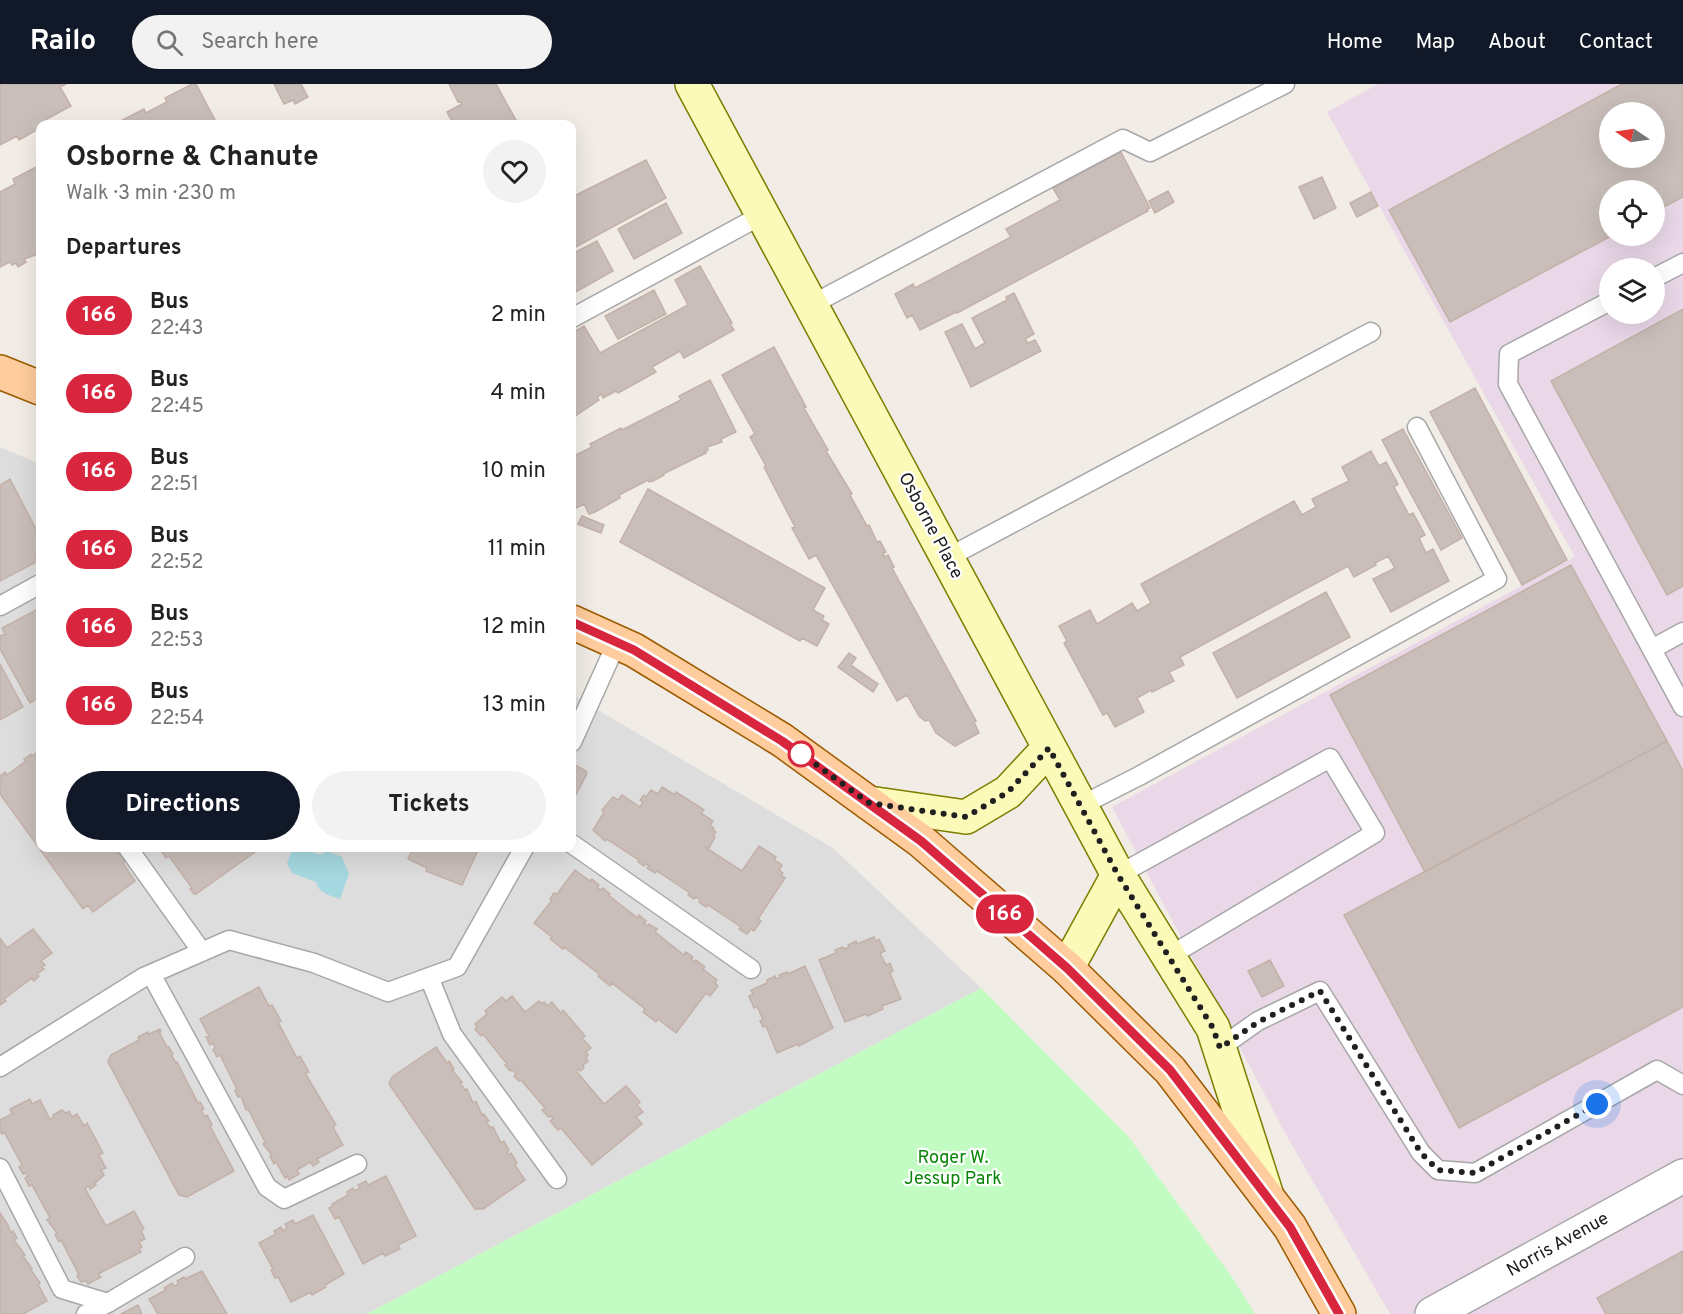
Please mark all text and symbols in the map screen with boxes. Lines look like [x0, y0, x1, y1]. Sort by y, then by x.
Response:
search box [132, 15, 552, 69]
text: Railo [30, 24, 96, 60]
icon: search [153, 26, 186, 59]
text: Search here [201, 29, 319, 56]
text: Home [1327, 29, 1383, 56]
text: Map [1416, 29, 1455, 56]
text: About [1488, 29, 1546, 56]
text: Contact [1579, 29, 1653, 56]
north arrow [1599, 102, 1665, 168]
map controls [1599, 102, 1665, 324]
text: Osborne & Chanute [66, 140, 319, 176]
button: heart [483, 140, 546, 203]
button: locate [1599, 180, 1665, 246]
text: Walk · 3 min · 230 m [66, 181, 236, 207]
text: Departures [66, 235, 182, 262]
button: layers [1599, 258, 1665, 324]
text: Bus [150, 289, 189, 316]
text: 166 [82, 302, 116, 329]
text: 2 min [491, 302, 546, 329]
text: 22:43 [150, 316, 203, 342]
text: Bus [150, 367, 189, 394]
text: 166 [82, 380, 116, 407]
text: 4 min [491, 380, 546, 407]
text: 22:45 [150, 394, 204, 420]
text: Bus [150, 445, 189, 472]
text: 166 [82, 458, 116, 485]
text: 10 min [482, 458, 546, 485]
street label: Osborne Place [892, 469, 968, 583]
text: 22:51 [150, 472, 199, 498]
text: Bus [150, 523, 189, 550]
text: 166 [82, 536, 116, 563]
text: 11 min [488, 536, 546, 563]
text: 22:52 [150, 550, 204, 576]
text: Bus [150, 601, 189, 628]
text: 166 [82, 614, 116, 641]
text: 12 min [483, 614, 546, 641]
text: 22:53 [150, 628, 203, 654]
text: Bus [150, 679, 189, 706]
text: 166 [82, 692, 116, 719]
text: 13 min [483, 692, 546, 719]
text: 22:54 [150, 706, 204, 732]
unlabelled marker [788, 741, 814, 767]
button: Directions [66, 771, 300, 840]
button: Tickets [312, 771, 546, 840]
line badge: 166 [970, 894, 1040, 934]
text: 166 [988, 901, 1022, 928]
your location [1582, 1089, 1612, 1119]
park label: Roger W. Jessup Park [904, 1147, 1002, 1191]
street label: Norris Avenue [1503, 1207, 1613, 1283]

